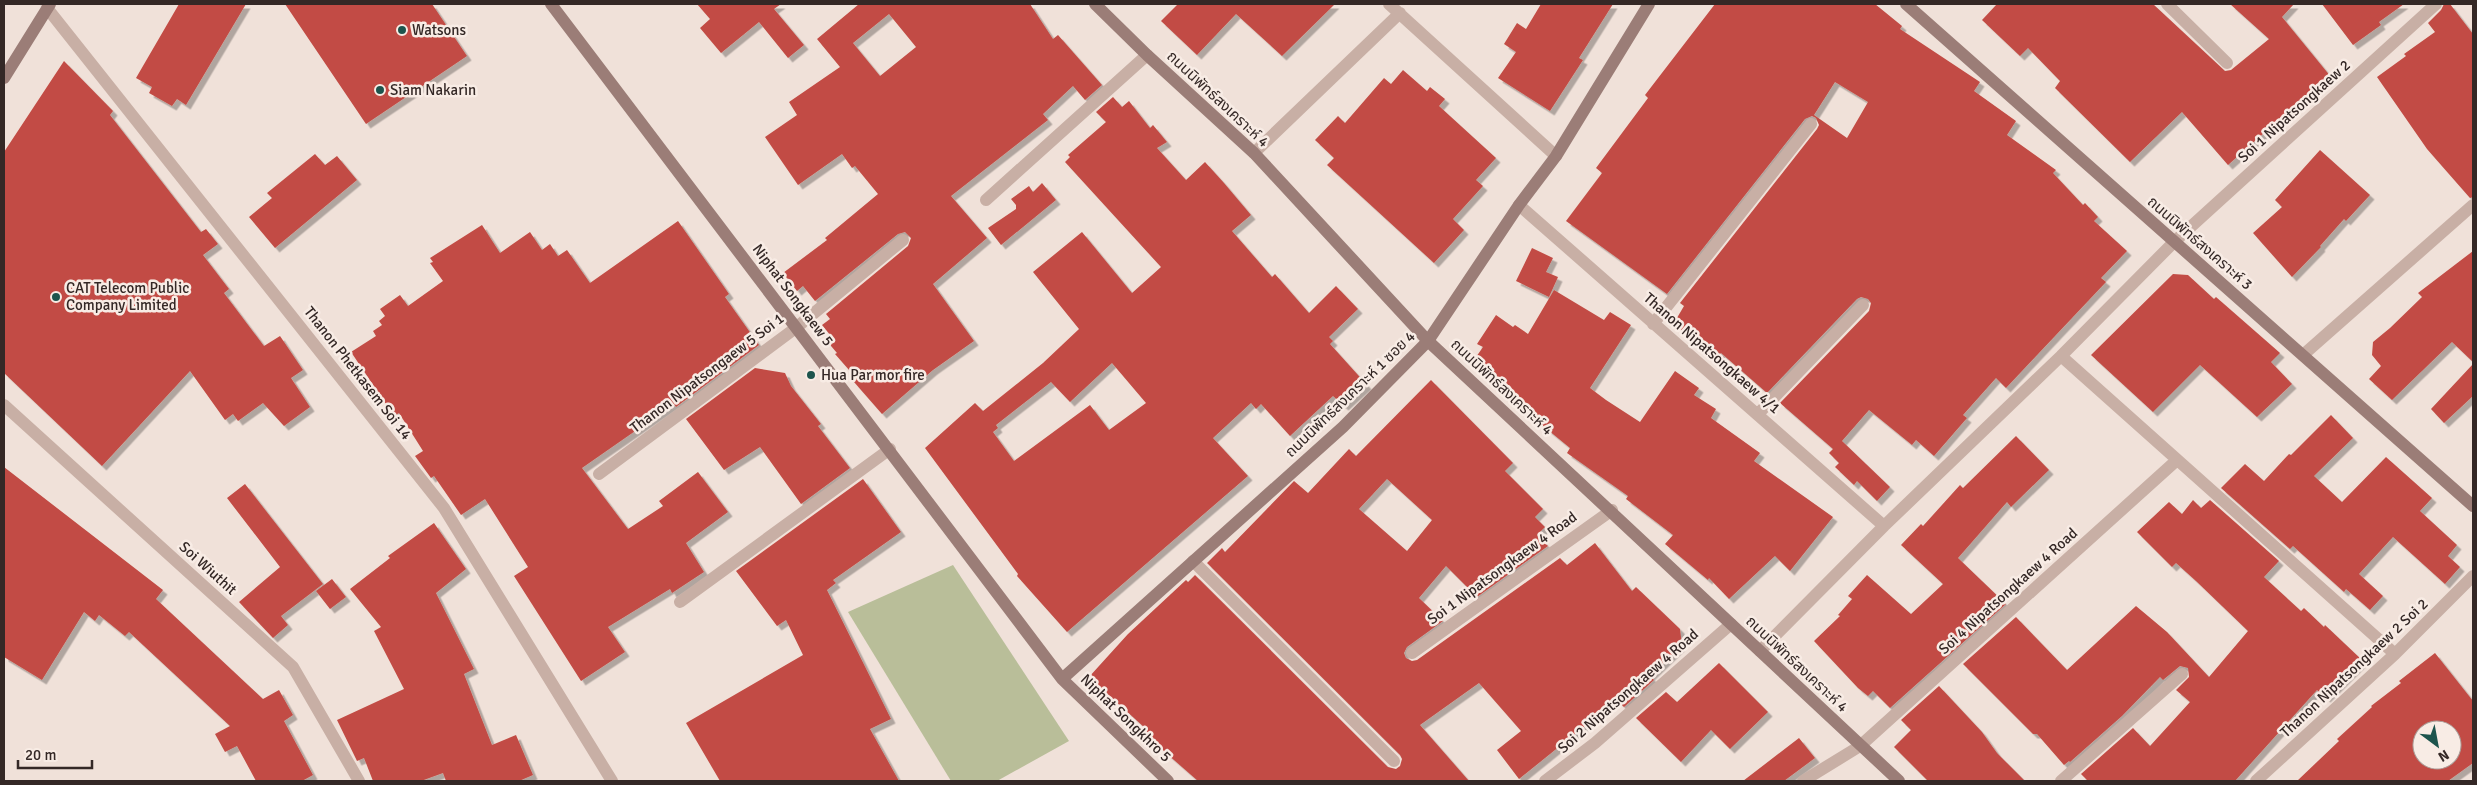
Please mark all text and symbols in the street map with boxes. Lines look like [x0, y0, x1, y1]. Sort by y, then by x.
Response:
place label: Watsons [412, 21, 466, 39]
marker: Watsons [396, 24, 408, 36]
street label: ถนนนิพัทธ์สงเคราะห์ 4 [1163, 47, 1273, 151]
street label: Soi 1 Nipatsongkaew 2 [2234, 56, 2354, 166]
place label: Siam Nakarin [390, 81, 476, 99]
marker: Siam Nakarin [374, 84, 386, 96]
street label: ถนนนิพัทธ์สงเคราะห์ 3 [2144, 193, 2256, 293]
street label: Niphat Songkaew 5 [749, 240, 837, 350]
place label: CAT Telecom Public Company Limited [66, 279, 189, 314]
street label: Thanon Nipatsongkaew 4/1 [1640, 289, 1784, 417]
marker: CAT Telecom Public Company Limited [50, 291, 62, 303]
street label: Thanon Phetkasem Soi 14 [300, 303, 416, 443]
street label: Thanon Nipatsongaew 5 Soi 1 [627, 309, 787, 437]
street label: ถนนนิพัทธ์สงเคราะห์ 1 ซอย 4 [1281, 327, 1419, 461]
street label: ถนนนิพัทธ์สงเคราะห์ 4 [1447, 335, 1557, 439]
place label: Hua Par mor fire [821, 366, 925, 384]
marker: Hua Par mor fire [805, 369, 817, 381]
street label: Soi 1 Nipatsongkaew 4 Road [1424, 508, 1580, 628]
street label: Soi 4 Nipatsongkaew 4 Road [1935, 524, 2081, 658]
street label: Soi Wiuthit [176, 537, 240, 599]
street label: Thanon Nipatsongkaew 2 Soi 2 [2276, 595, 2432, 741]
street label: ถนนนิพัทธ์สงเคราะห์ 4 [1742, 612, 1852, 716]
street label: Soi 2 Nipatsongkaew 4 Road [1554, 625, 1702, 757]
street label: Niphat Songkhro 5 [1077, 670, 1175, 766]
north arrow [2412, 720, 2462, 770]
scale bar [18, 738, 91, 770]
text: 20 m [25, 746, 56, 764]
text: N [2435, 746, 2452, 765]

